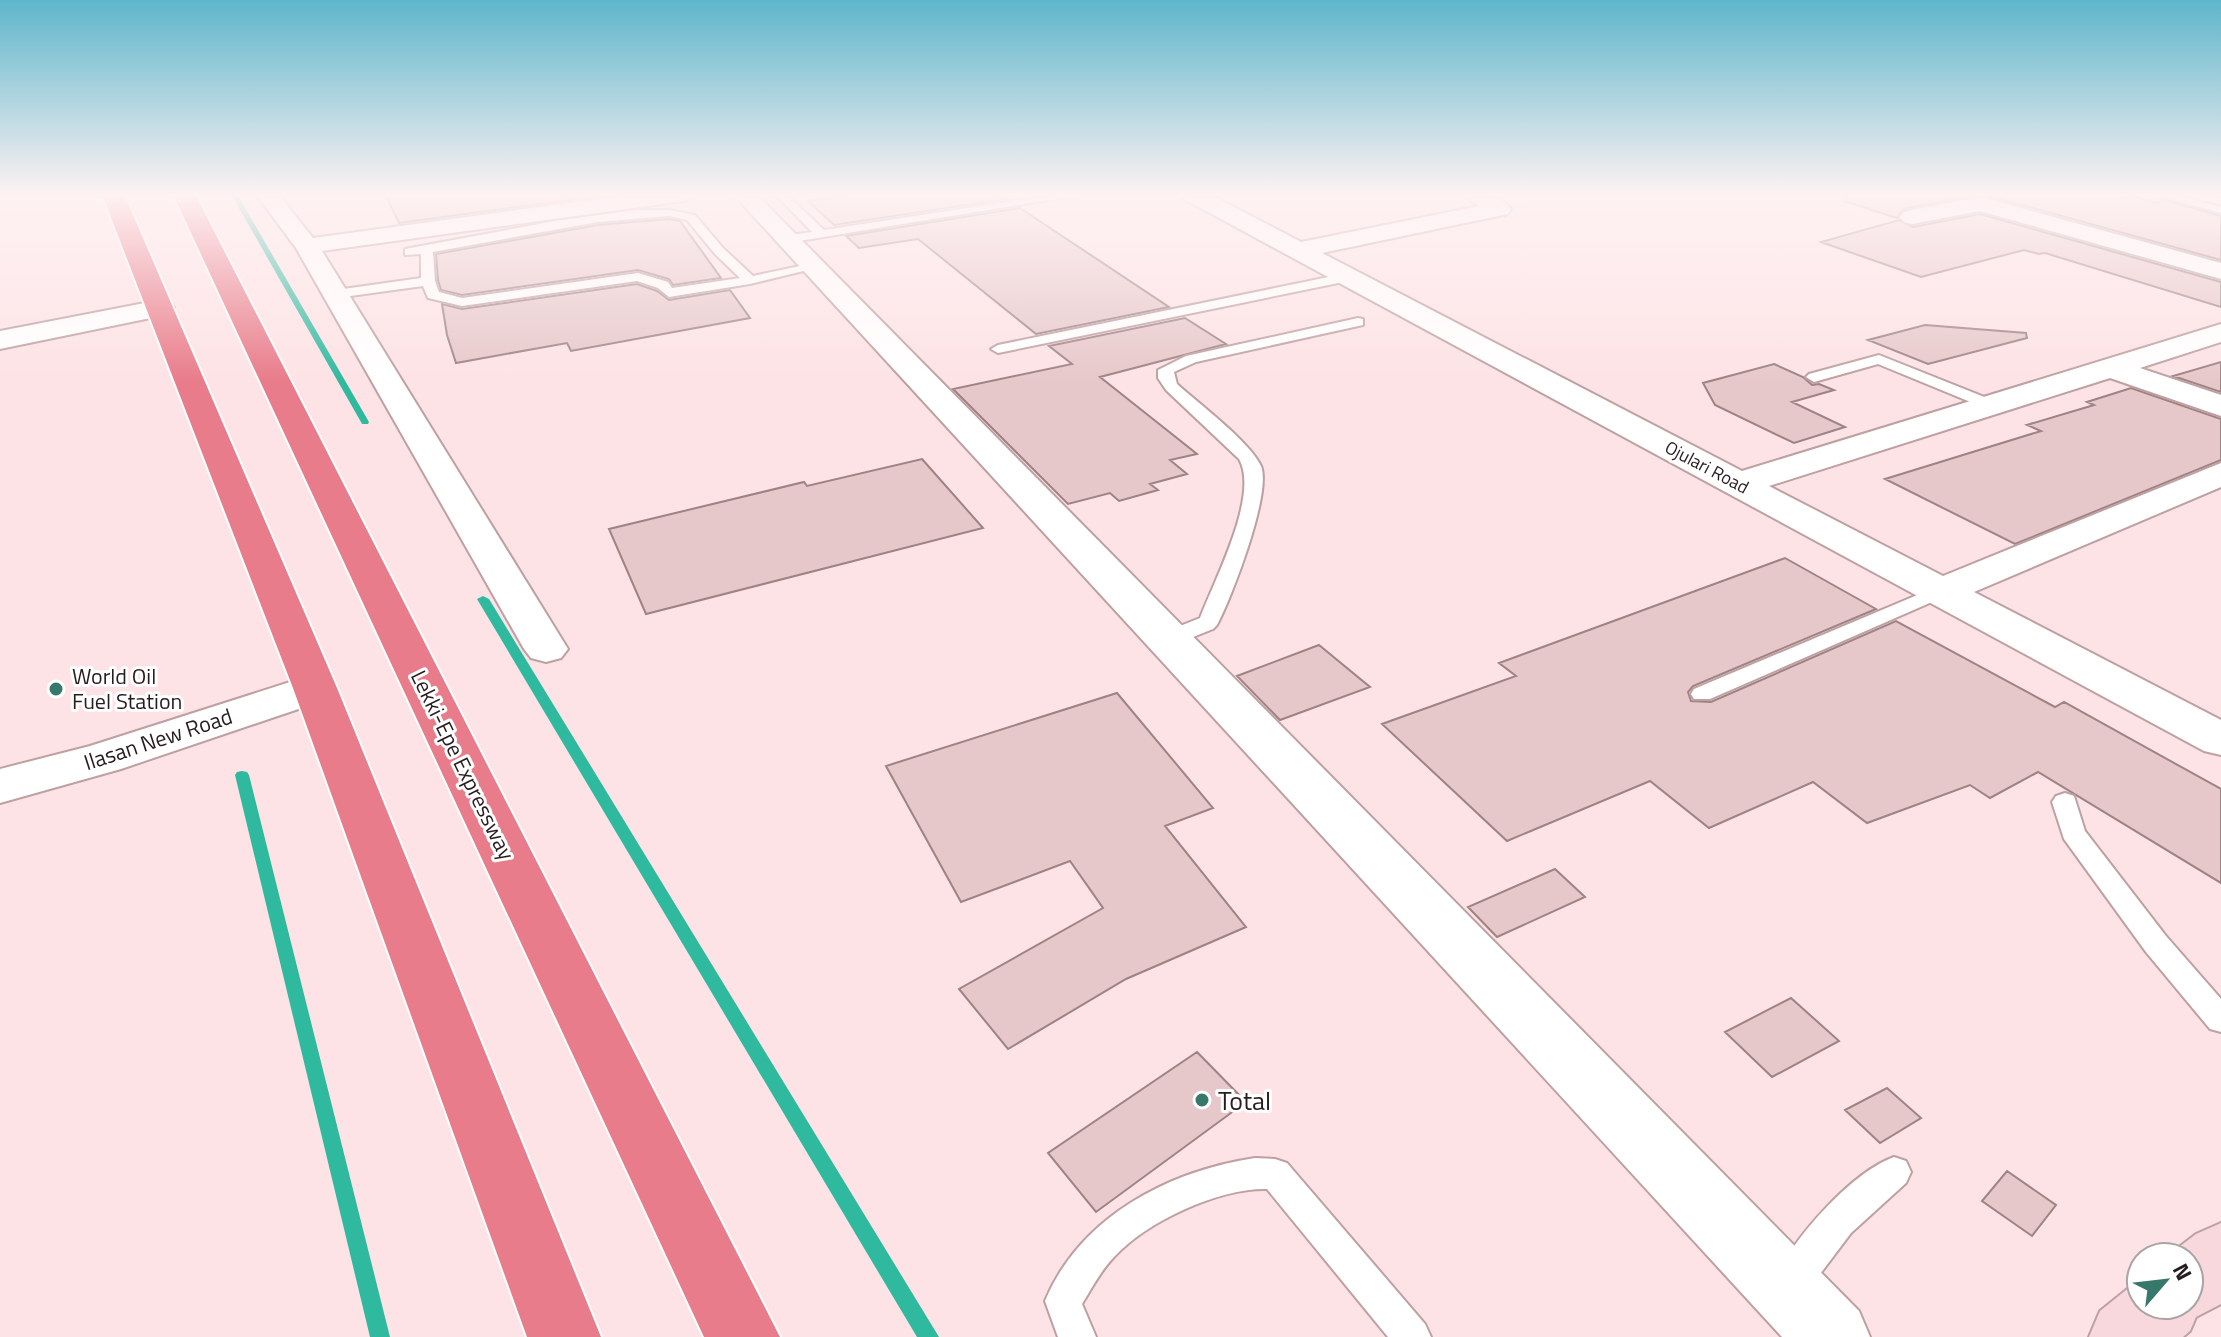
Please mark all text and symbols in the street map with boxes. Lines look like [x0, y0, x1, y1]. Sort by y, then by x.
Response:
street label: Ojulari Road [1660, 434, 1754, 500]
place label: World Oil Fuel Station [72, 659, 182, 718]
street label: Lekki-Epe Expressway [402, 664, 524, 866]
marker: World Oil Fuel Station [47, 680, 65, 698]
street label: Ilasan New Road [79, 699, 237, 779]
place label: Total [1218, 1081, 1271, 1120]
marker: Total [1193, 1091, 1211, 1109]
north arrow [2125, 1241, 2205, 1321]
text: N [2164, 1257, 2201, 1286]

